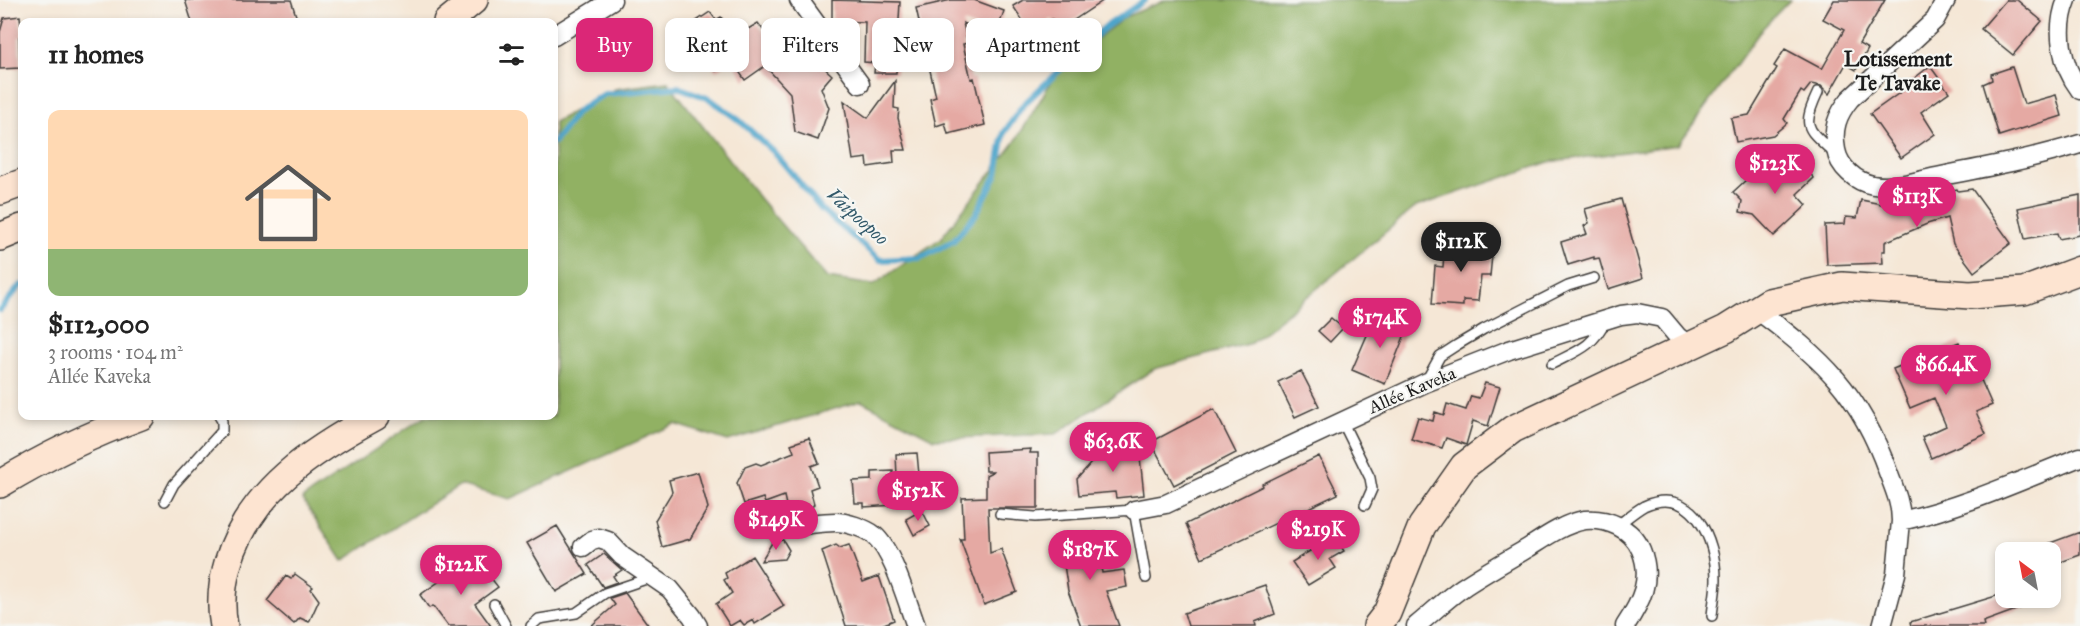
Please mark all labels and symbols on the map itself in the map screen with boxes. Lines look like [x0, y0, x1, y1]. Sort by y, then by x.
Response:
district label: Lotissement Te Tavake [1844, 46, 1953, 96]
pin: $123K [1733, 144, 1817, 195]
pin: $113K [1875, 177, 1959, 228]
water label: Vaipoopoo [821, 182, 894, 251]
pin: $112K [1419, 222, 1503, 273]
pin: $174K [1338, 298, 1422, 349]
pin: $66.4K [1897, 345, 1995, 396]
street label: Allée Kaveka [1364, 362, 1459, 419]
pin: $63.6K [1064, 422, 1162, 473]
pin: $152K [876, 471, 960, 522]
pin: $149K [734, 500, 818, 551]
pin: $219K [1276, 510, 1360, 561]
pin: $187K [1048, 530, 1132, 581]
north arrow [1995, 542, 2061, 608]
pin: $122K [419, 545, 503, 596]

